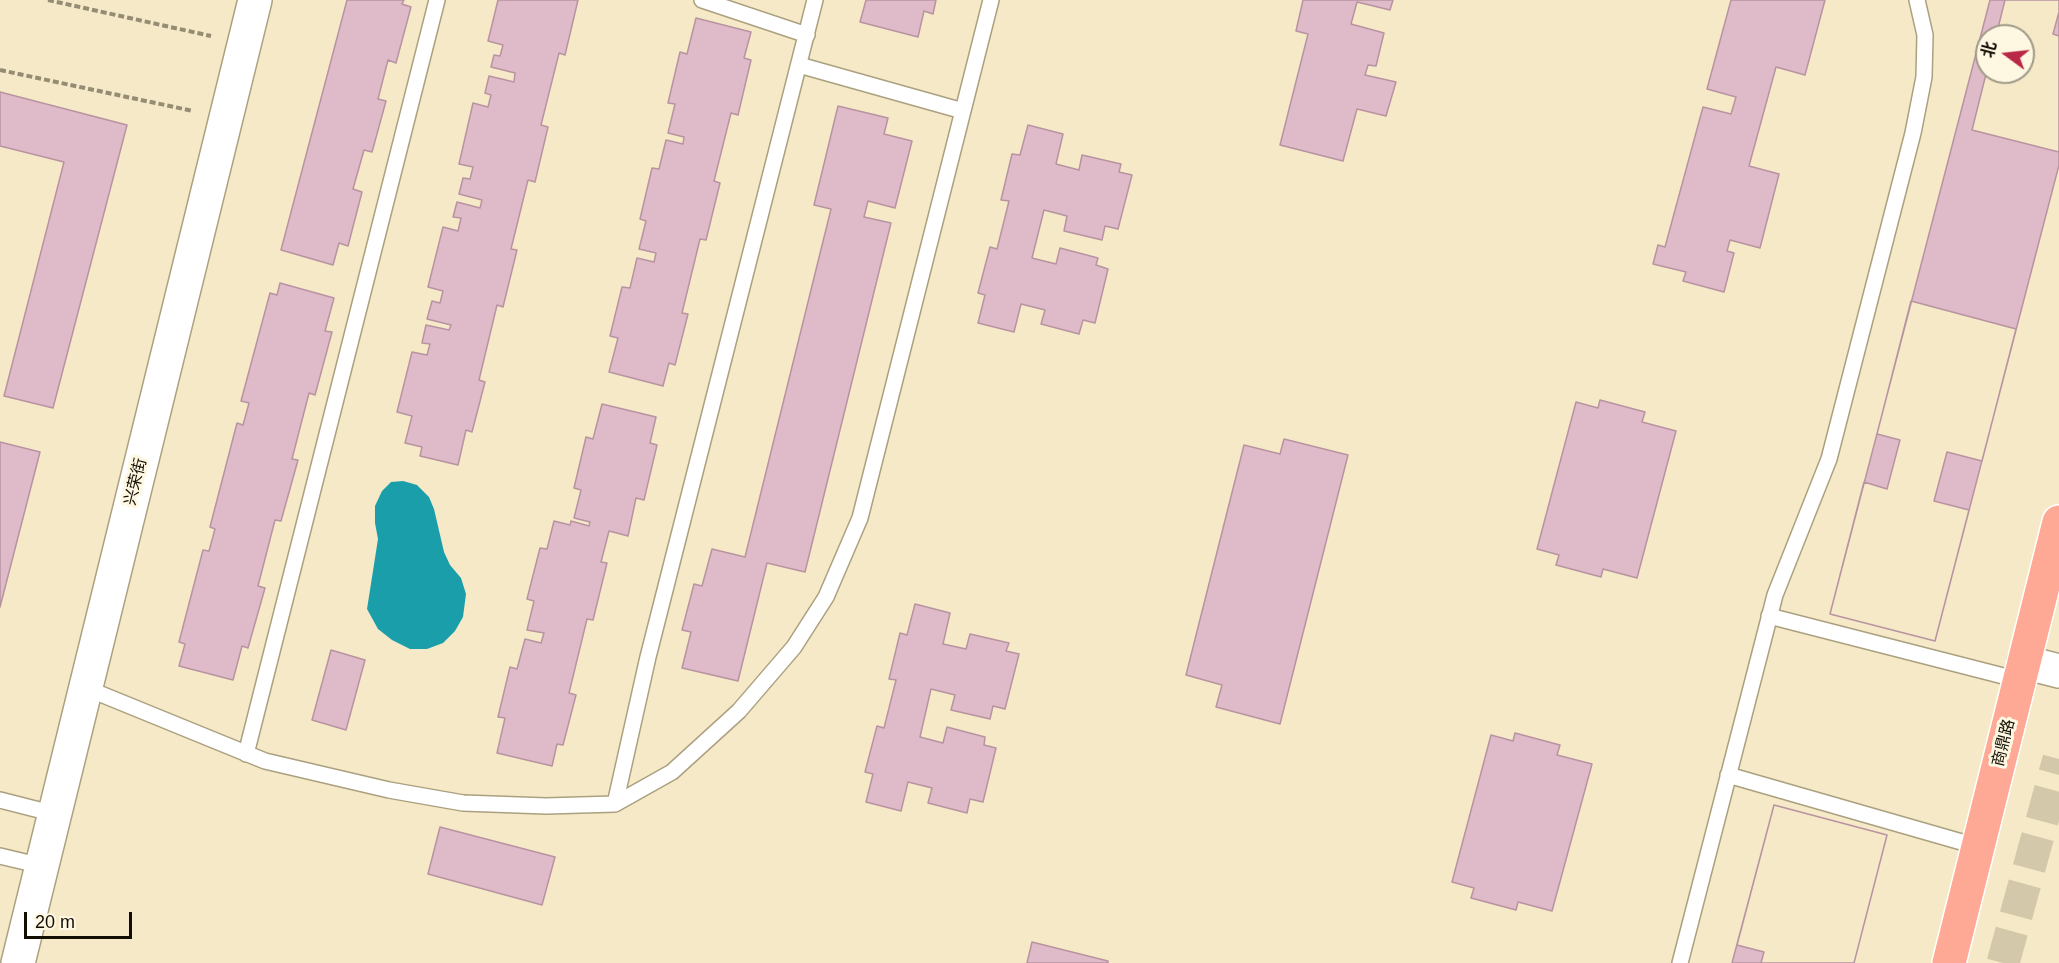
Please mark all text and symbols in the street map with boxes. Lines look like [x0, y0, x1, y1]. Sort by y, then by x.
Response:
north arrow [1975, 24, 2035, 84]
text: 北 [1979, 40, 1999, 60]
street label: 兴荣街 [121, 456, 151, 508]
street label: 商鼎路 [1989, 717, 2019, 769]
scale bar [27, 900, 135, 938]
text: 20 m [35, 912, 75, 932]

